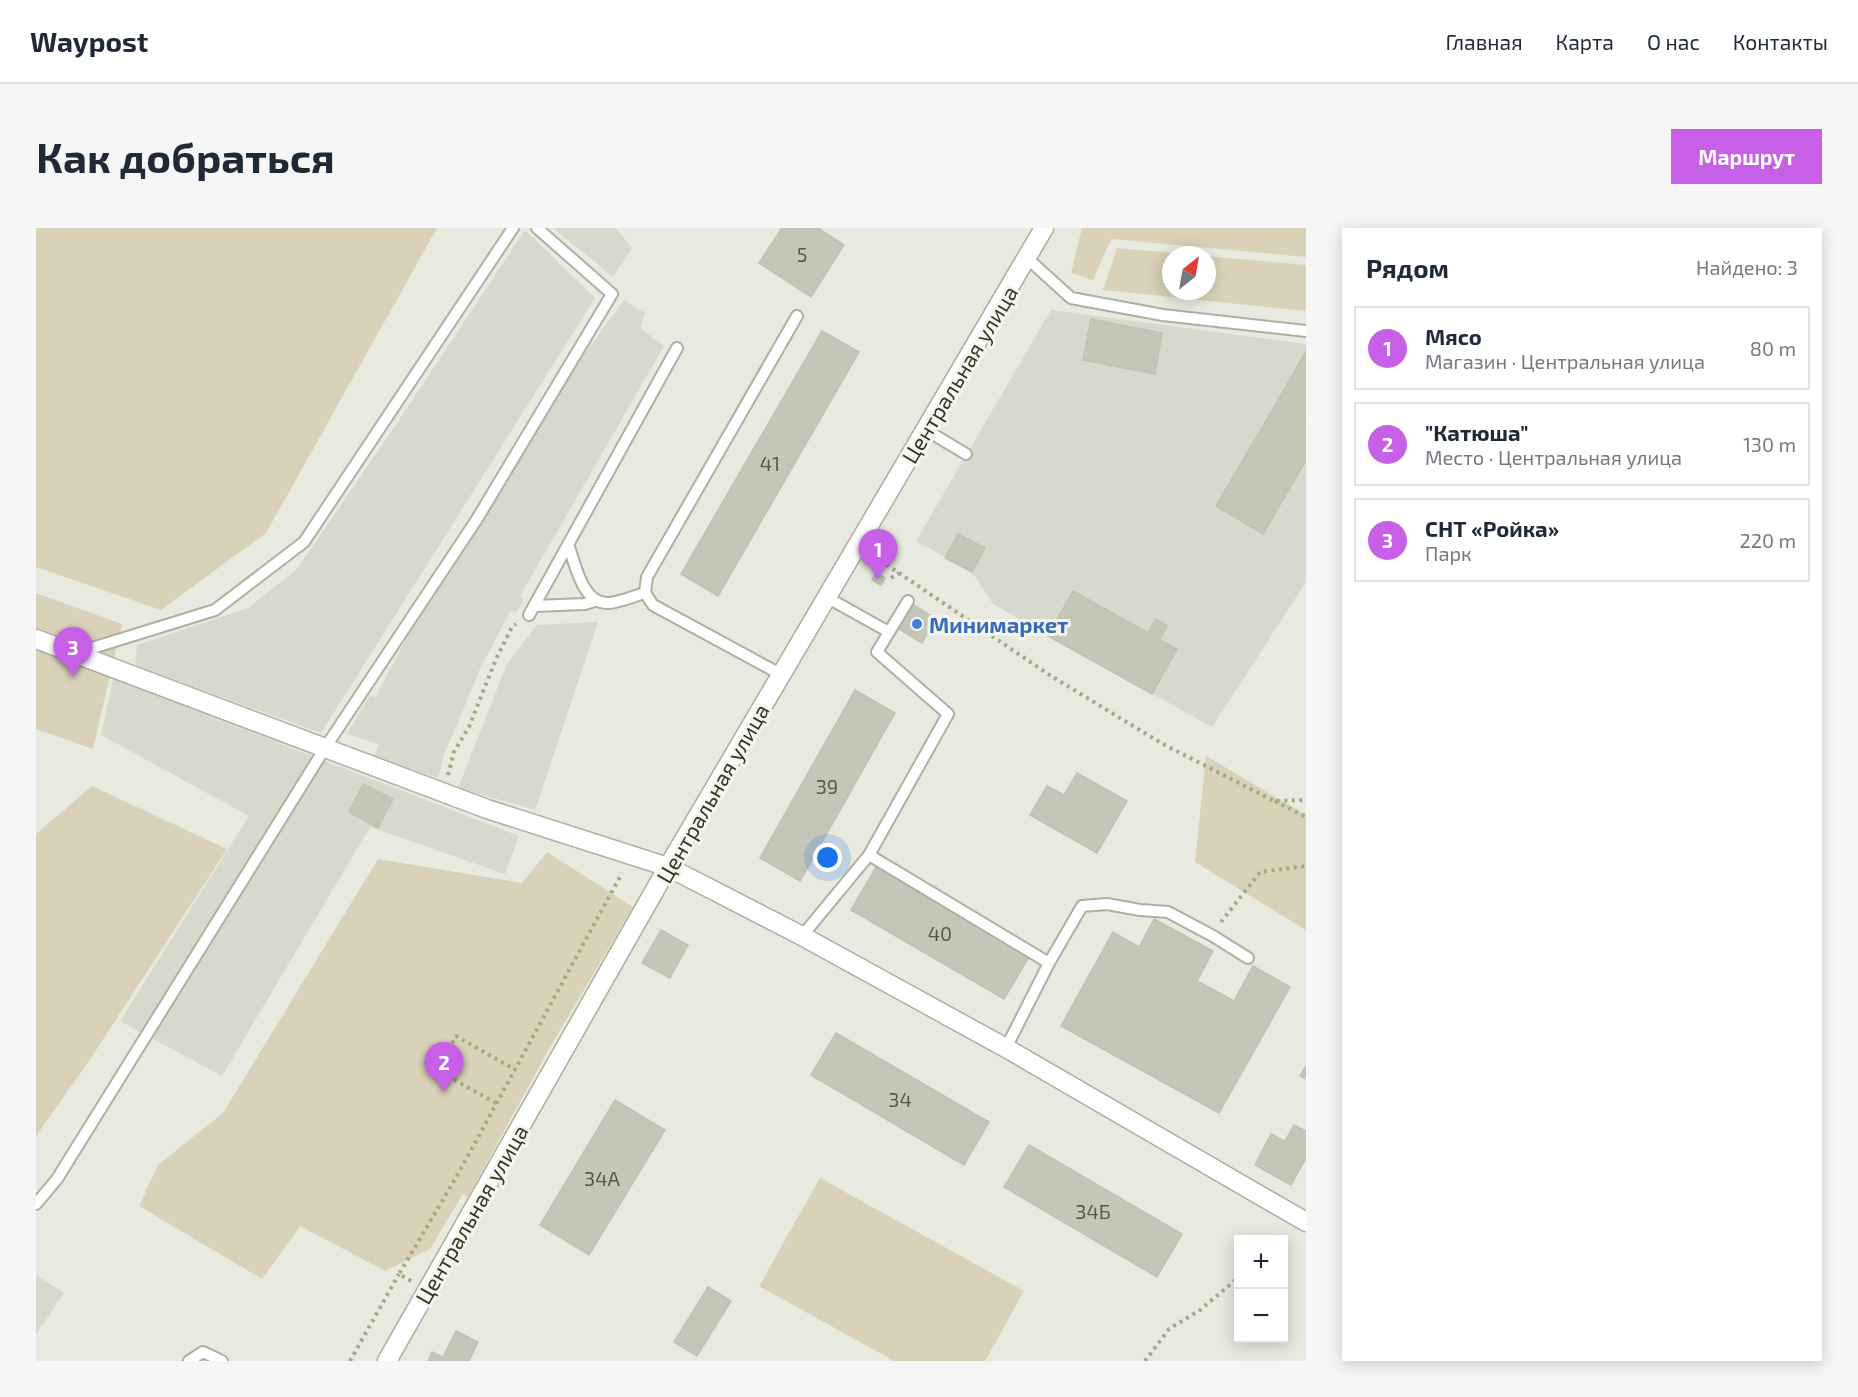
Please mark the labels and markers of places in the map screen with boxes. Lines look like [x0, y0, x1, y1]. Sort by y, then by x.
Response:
pin: 1 [858, 530, 898, 579]
place label: Минимаркет [929, 611, 1068, 637]
marker: Минимаркет [910, 617, 924, 631]
pin: 3 [54, 628, 93, 677]
pin: 2 [424, 1042, 464, 1092]

